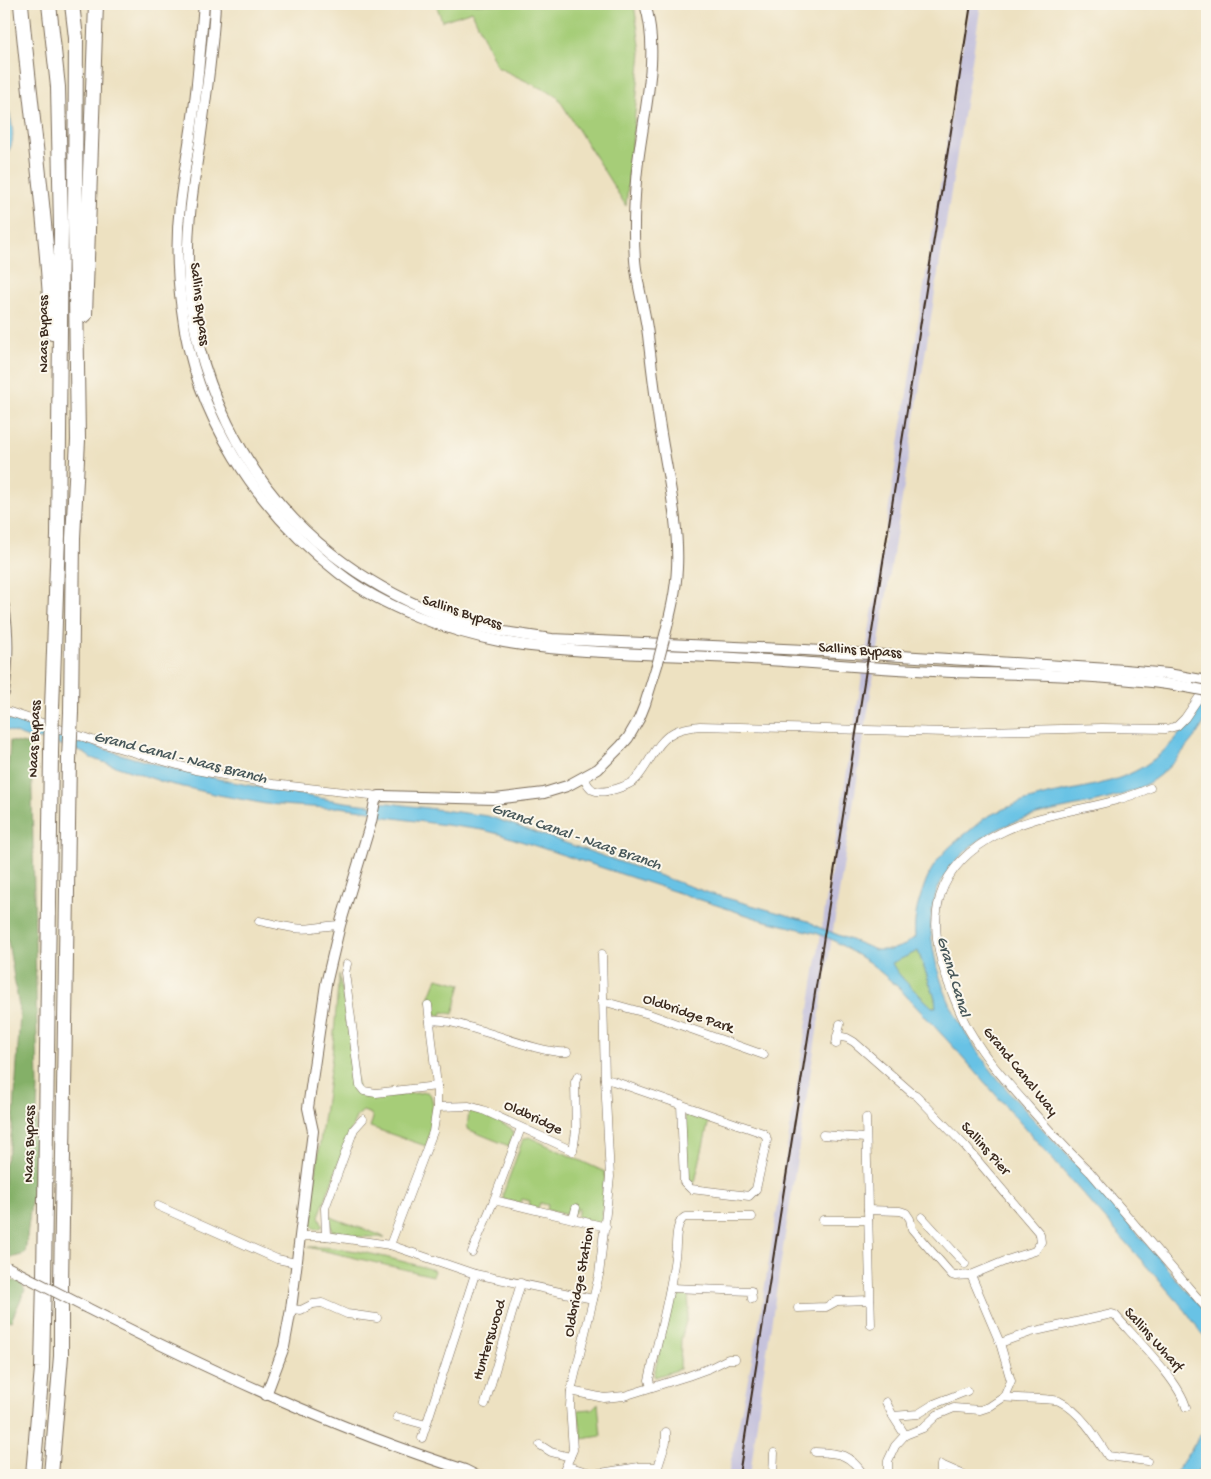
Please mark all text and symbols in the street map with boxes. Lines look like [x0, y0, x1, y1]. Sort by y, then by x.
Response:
street label: Sallins Bypass [185, 262, 213, 347]
street label: Naas Bypass [35, 295, 53, 373]
street label: Sallins Bypass [420, 592, 505, 635]
street label: Sallins Bypass [818, 639, 903, 663]
street label: Naas Bypass [25, 700, 45, 778]
water label: Grand Canal - Naas Branch [91, 728, 269, 790]
water label: Grand Canal - Naas Branch [489, 800, 664, 876]
water label: Grand Canal [931, 935, 974, 1021]
street label: Oldbridge Park [640, 990, 737, 1038]
street label: Grand Canal Way [978, 1024, 1062, 1121]
street label: Oldbridge [501, 1097, 565, 1140]
street label: Naas Bypass [20, 1105, 40, 1183]
street label: Sallins Pier [956, 1118, 1015, 1181]
street label: Oldbridge Station [560, 1225, 600, 1339]
street label: Hunterswood [469, 1296, 511, 1383]
street label: Sallins Wharf [1119, 1304, 1188, 1377]

